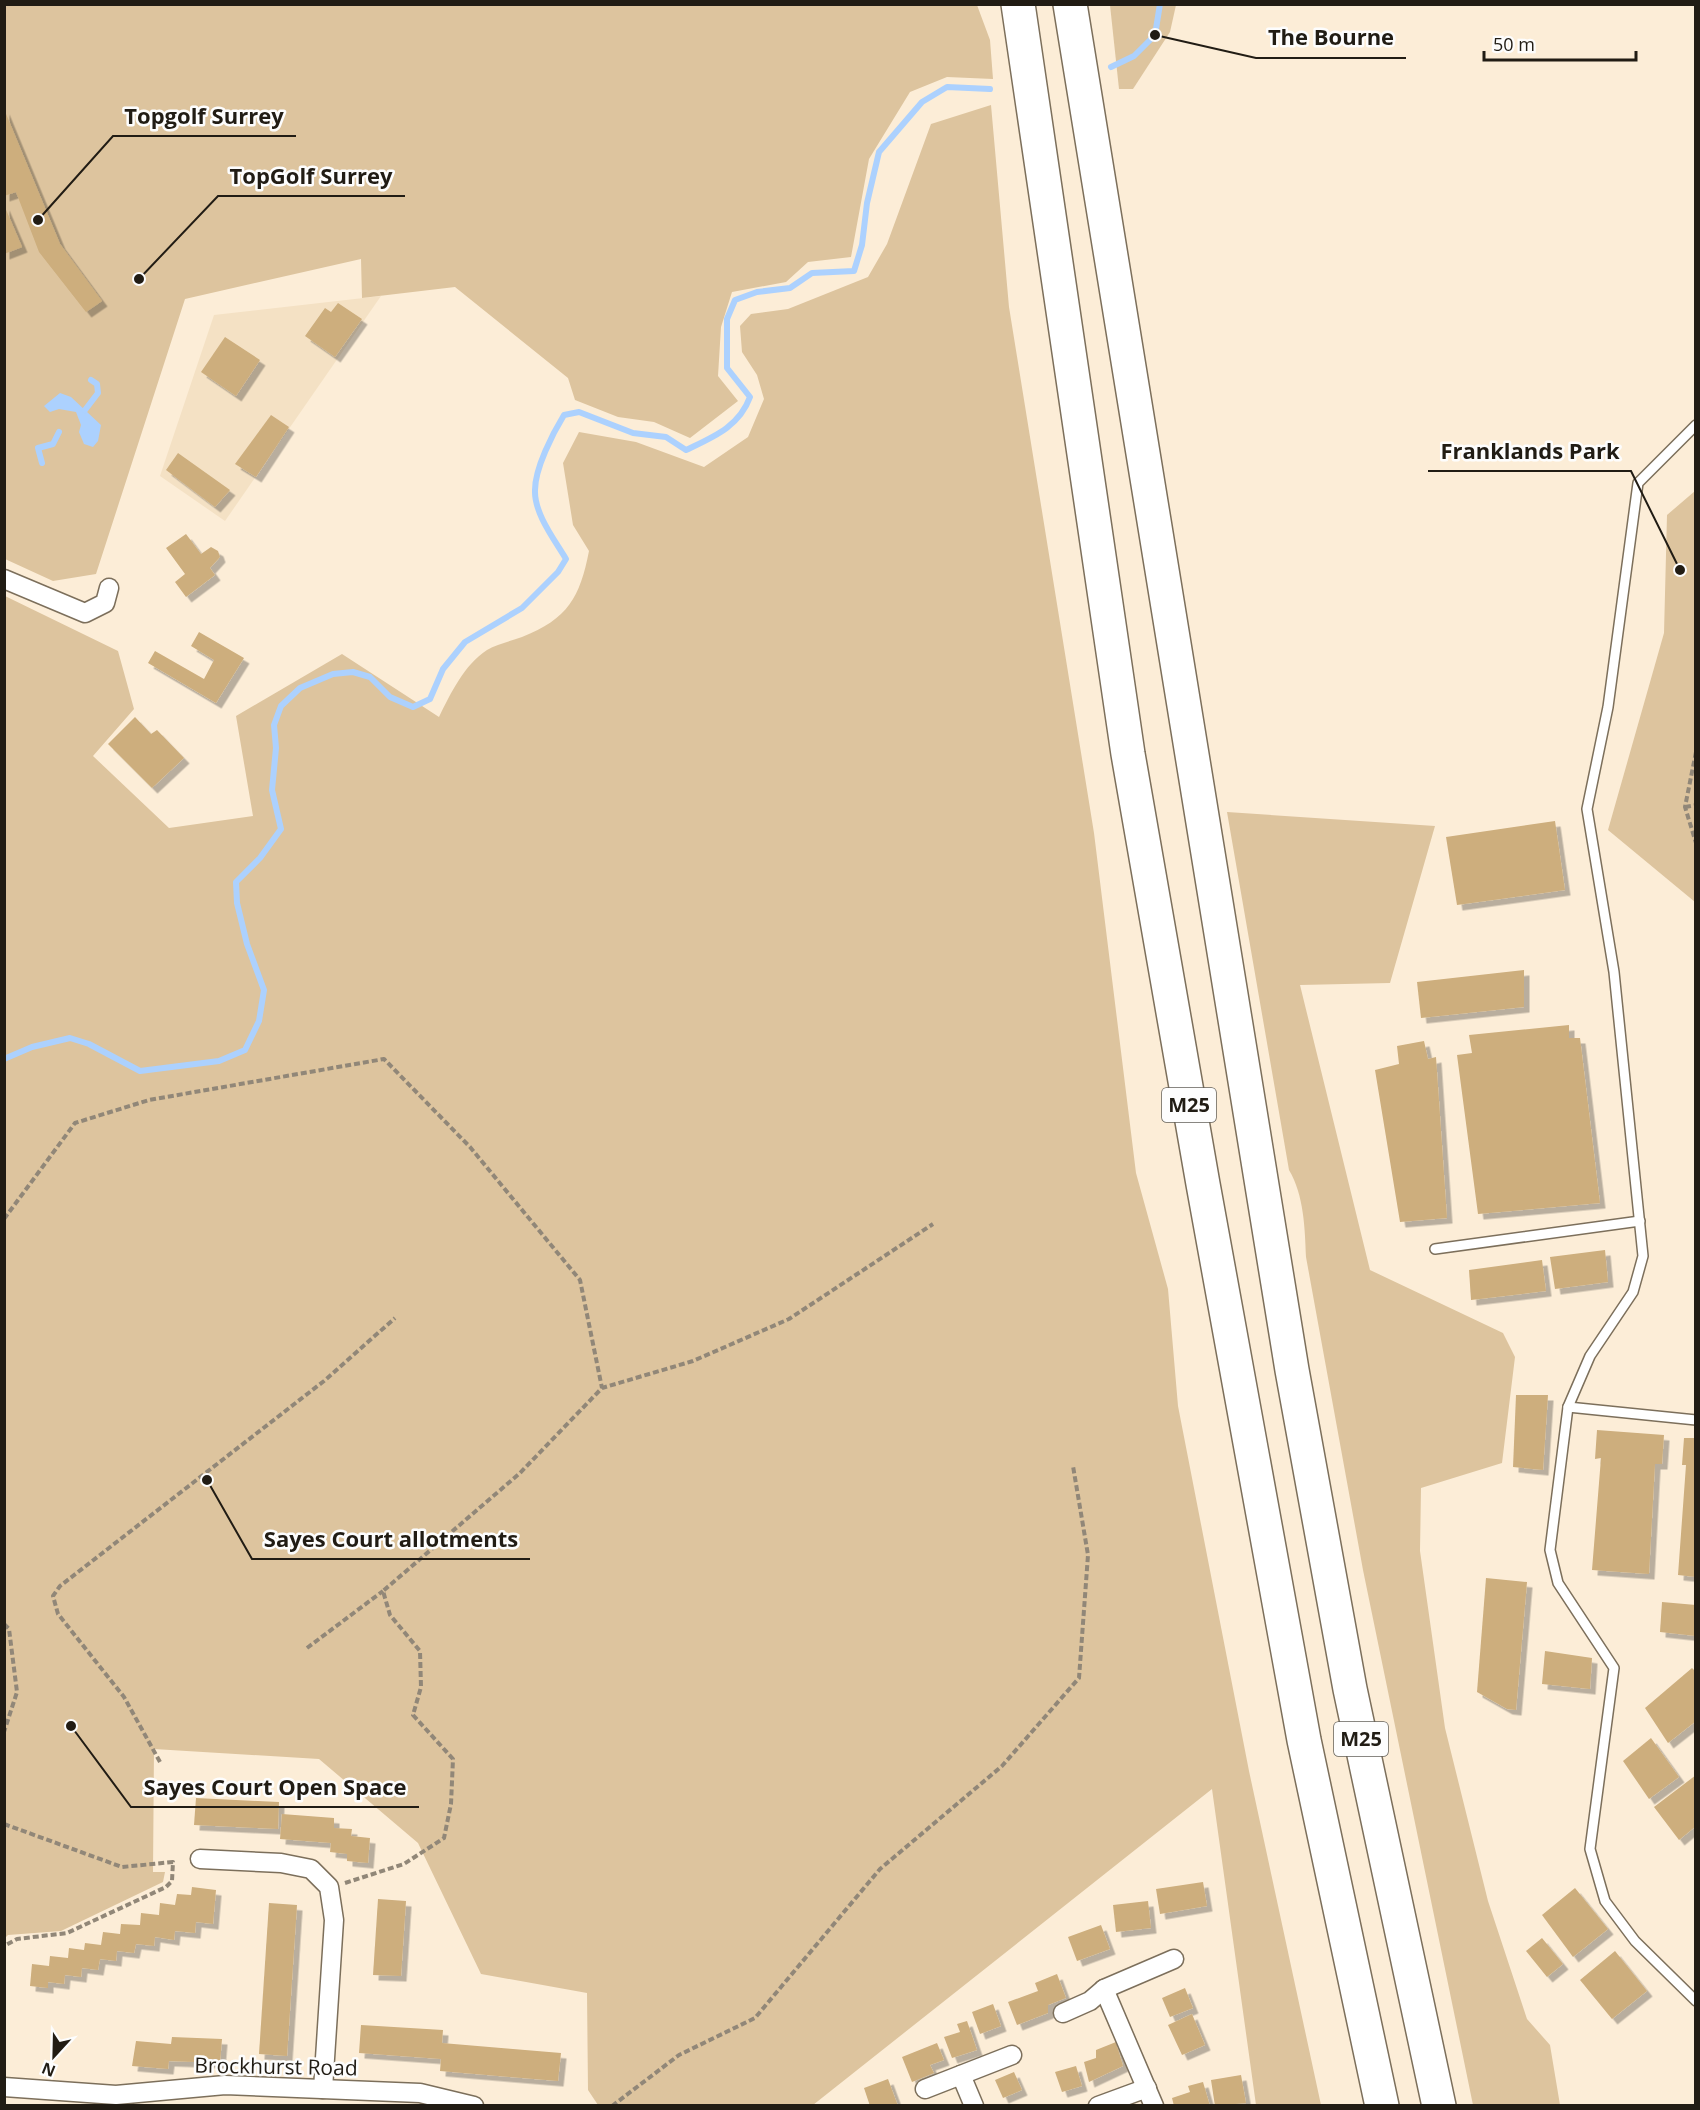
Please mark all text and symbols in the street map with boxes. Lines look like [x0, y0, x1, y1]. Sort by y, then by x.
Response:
callout: The Bourne [1256, 18, 1406, 58]
text: The Bourne [1268, 21, 1394, 51]
scale bar [1484, 24, 1636, 62]
text: 50 m [1493, 32, 1535, 56]
callout: Topgolf Surrey [113, 96, 296, 136]
text: Topgolf Surrey [124, 100, 284, 130]
callout: TopGolf Surrey [218, 156, 405, 196]
text: TopGolf Surrey [230, 160, 393, 190]
callout: Franklands Park [1428, 431, 1631, 471]
text: Franklands Park [1440, 435, 1620, 465]
road number: M25 [1162, 1088, 1216, 1122]
callout: Sayes Court allotments [252, 1519, 530, 1559]
text: Sayes Court allotments [264, 1523, 518, 1553]
road number: M25 [1334, 1722, 1388, 1756]
callout: Sayes Court Open Space [131, 1767, 419, 1807]
text: Sayes Court Open Space [143, 1771, 407, 1801]
north arrow [24, 2026, 84, 2086]
street label: Brockhurst Road [194, 2051, 358, 2081]
text: N [38, 2057, 59, 2083]

